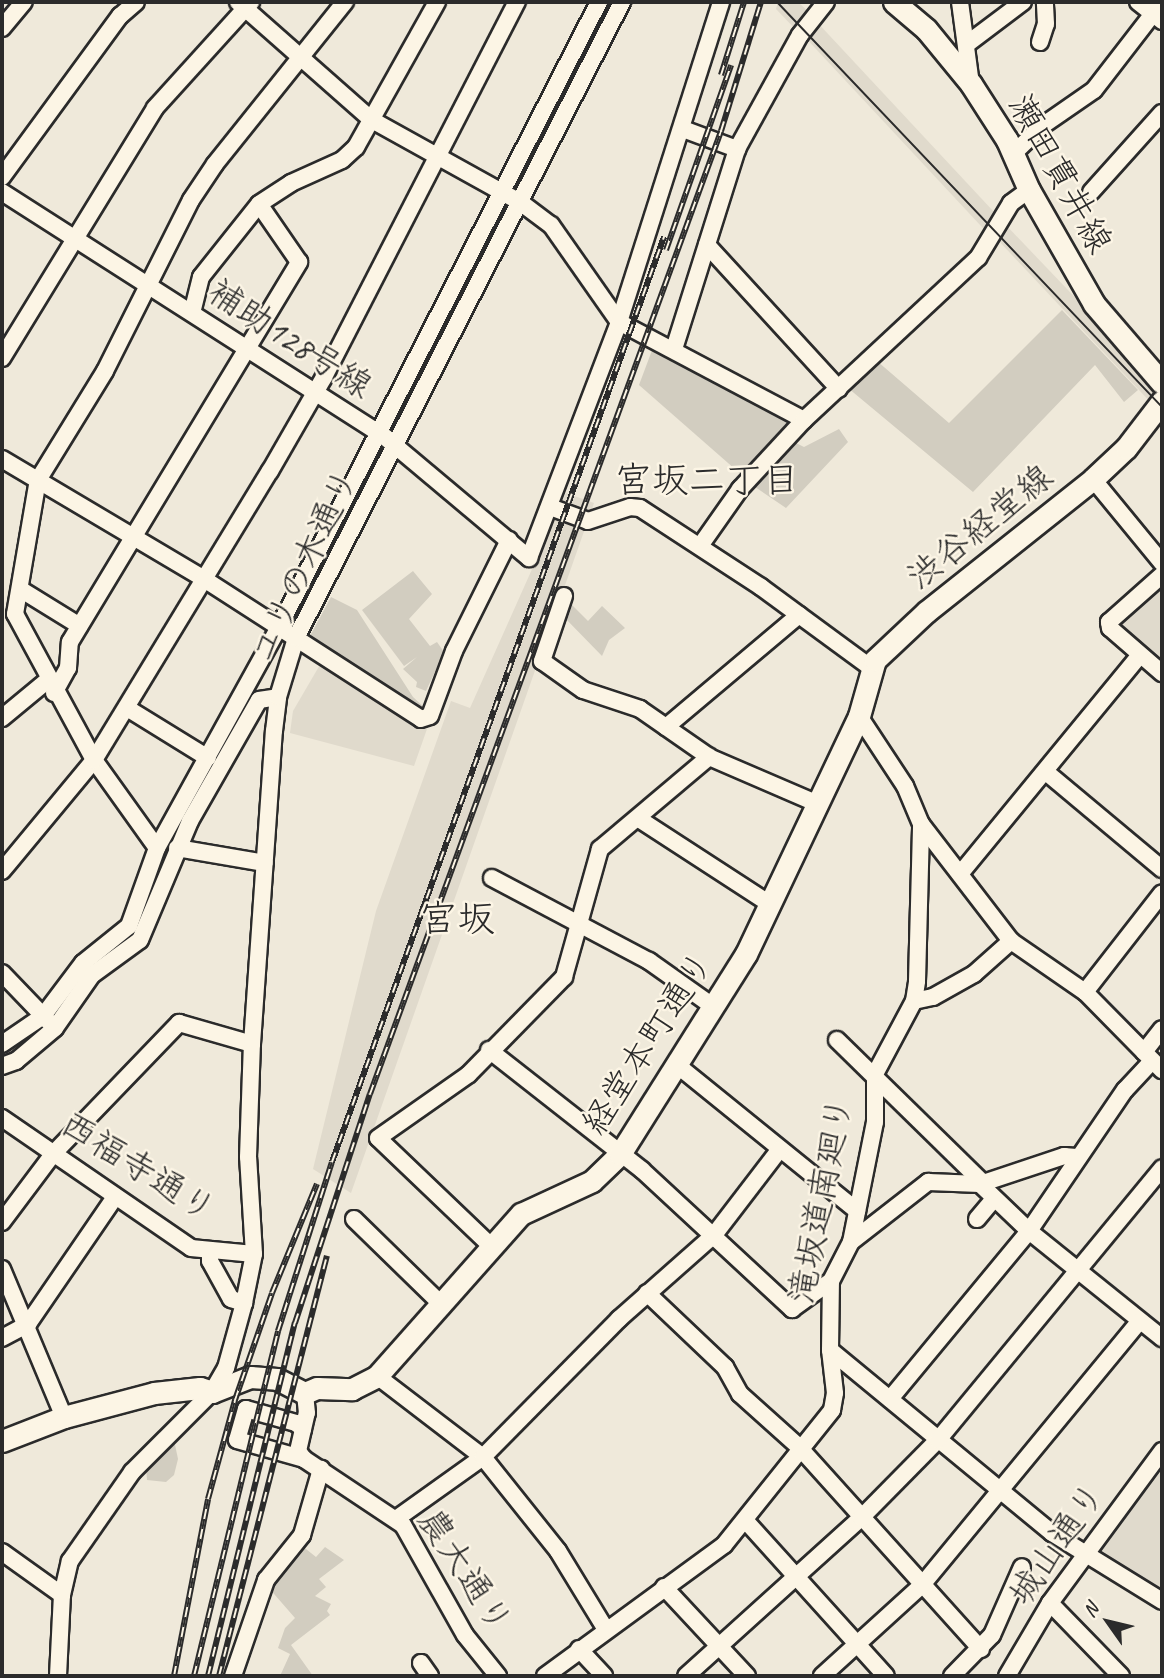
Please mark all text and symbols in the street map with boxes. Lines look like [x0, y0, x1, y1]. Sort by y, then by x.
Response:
street label: 瀬田貫井線 [999, 87, 1121, 261]
street label: 補助128号線 [200, 270, 380, 408]
street label: 渋谷経堂線 [899, 456, 1061, 598]
district label: 宮坂二丁目 [615, 458, 799, 502]
street label: ユリの木通り [241, 462, 367, 670]
district label: 宮坂 [419, 896, 495, 942]
street label: 経堂本町通り [573, 944, 723, 1142]
street label: 滝坂道南廻り [780, 1093, 862, 1307]
street label: 西福寺通り [53, 1103, 223, 1231]
street label: 城山通り [1000, 1475, 1114, 1613]
street label: 農大通り [409, 1501, 521, 1641]
north arrow [1073, 1587, 1143, 1657]
text: N [1077, 1599, 1104, 1622]

